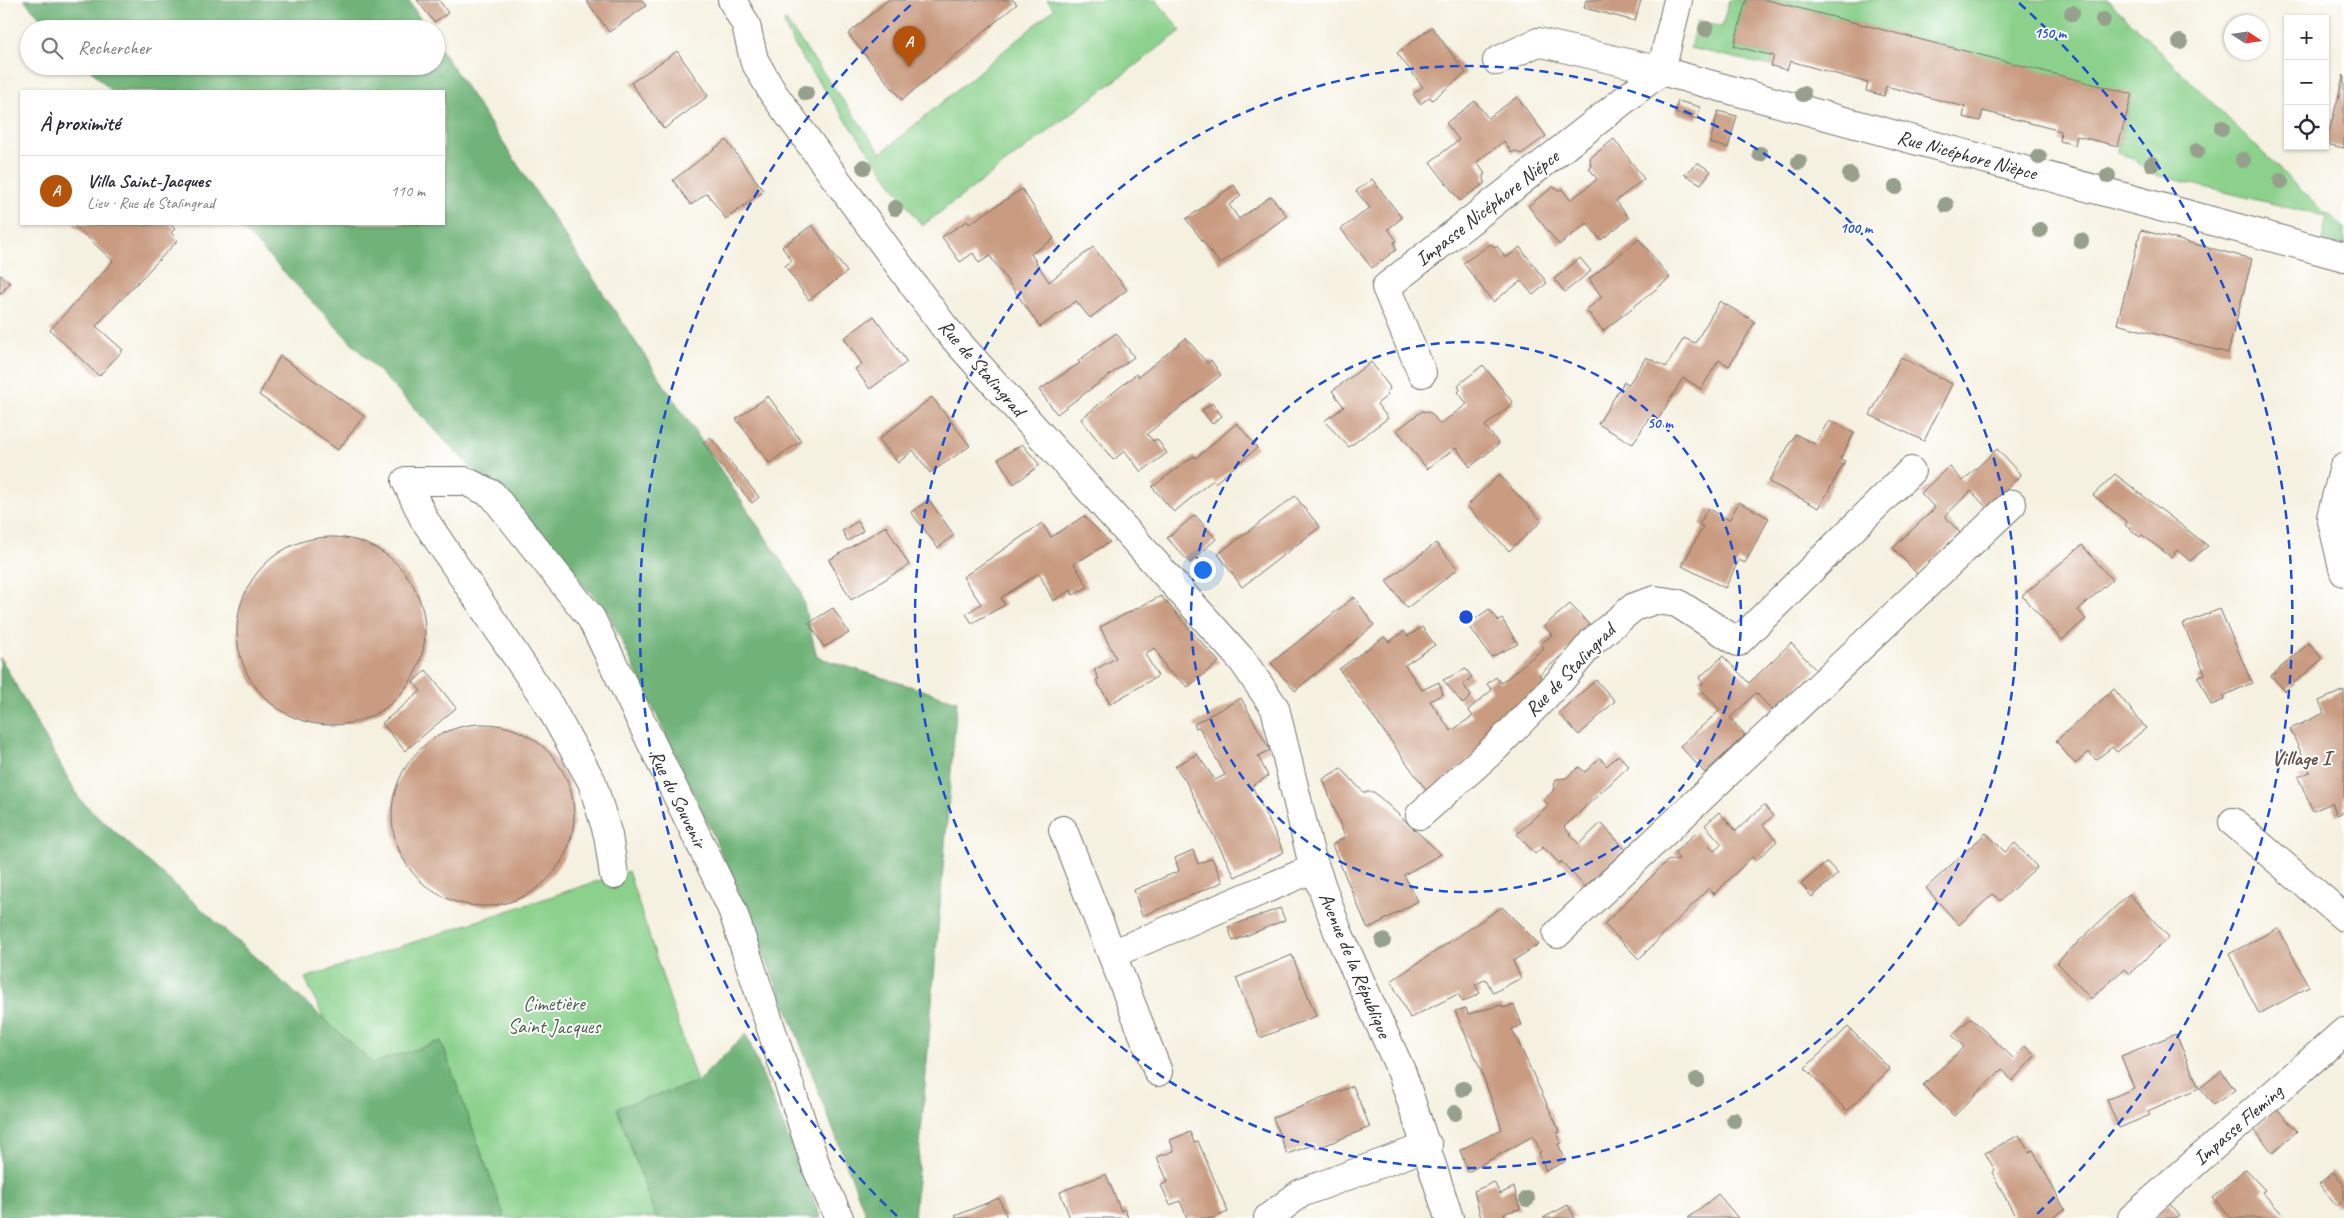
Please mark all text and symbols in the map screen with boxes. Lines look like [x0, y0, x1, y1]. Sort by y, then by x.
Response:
north arrow [2224, 15, 2269, 60]
map controls [2284, 15, 2329, 150]
button: + [2284, 15, 2329, 60]
search box [20, 20, 445, 75]
text: 150 m [2034, 24, 2068, 43]
pin: A [893, 26, 925, 67]
icon: search [38, 34, 66, 62]
text: Rechercher [78, 36, 151, 60]
button: − [2284, 60, 2329, 105]
button: locate [2284, 105, 2329, 150]
text: À proximité [40, 110, 120, 136]
street label: Rue Nicéphore Nièpce [1895, 124, 2041, 186]
street label: Impasse Nicéphore Niépce [1410, 143, 1565, 272]
text: Villa Saint-Jacques [87, 169, 210, 193]
text: A [52, 181, 60, 201]
text: 110 m [391, 181, 425, 201]
text: Lieu · Rue de Stalingrad [87, 193, 215, 213]
text: 100 m [1840, 219, 1874, 238]
street label: Rue de Stalingrad [933, 315, 1033, 424]
text: 50 m [1647, 414, 1674, 433]
your location [1190, 557, 1216, 583]
centre of rings [1457, 608, 1475, 626]
street label: Rue de Stalingrad [1519, 616, 1623, 722]
district label: Village I [2272, 745, 2335, 771]
street label: Rue du Souvenir [644, 746, 713, 854]
street label: Avenue de la République [1313, 889, 1397, 1043]
park label: Cimetière Saint Jacques [508, 991, 602, 1039]
street label: Impasse Fleming [2188, 1078, 2289, 1171]

